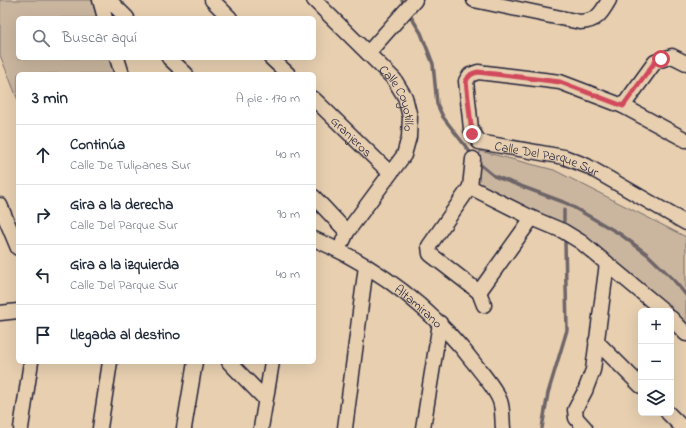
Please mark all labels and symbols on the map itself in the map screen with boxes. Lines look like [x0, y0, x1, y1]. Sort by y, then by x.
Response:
route start [652, 50, 670, 68]
street label: Calle Coyotillo [374, 61, 418, 132]
street label: Granjeros [326, 112, 376, 162]
route end [463, 125, 481, 143]
street label: Calle Del Parque Sur [493, 137, 603, 183]
street label: Altamirano [390, 281, 447, 333]

